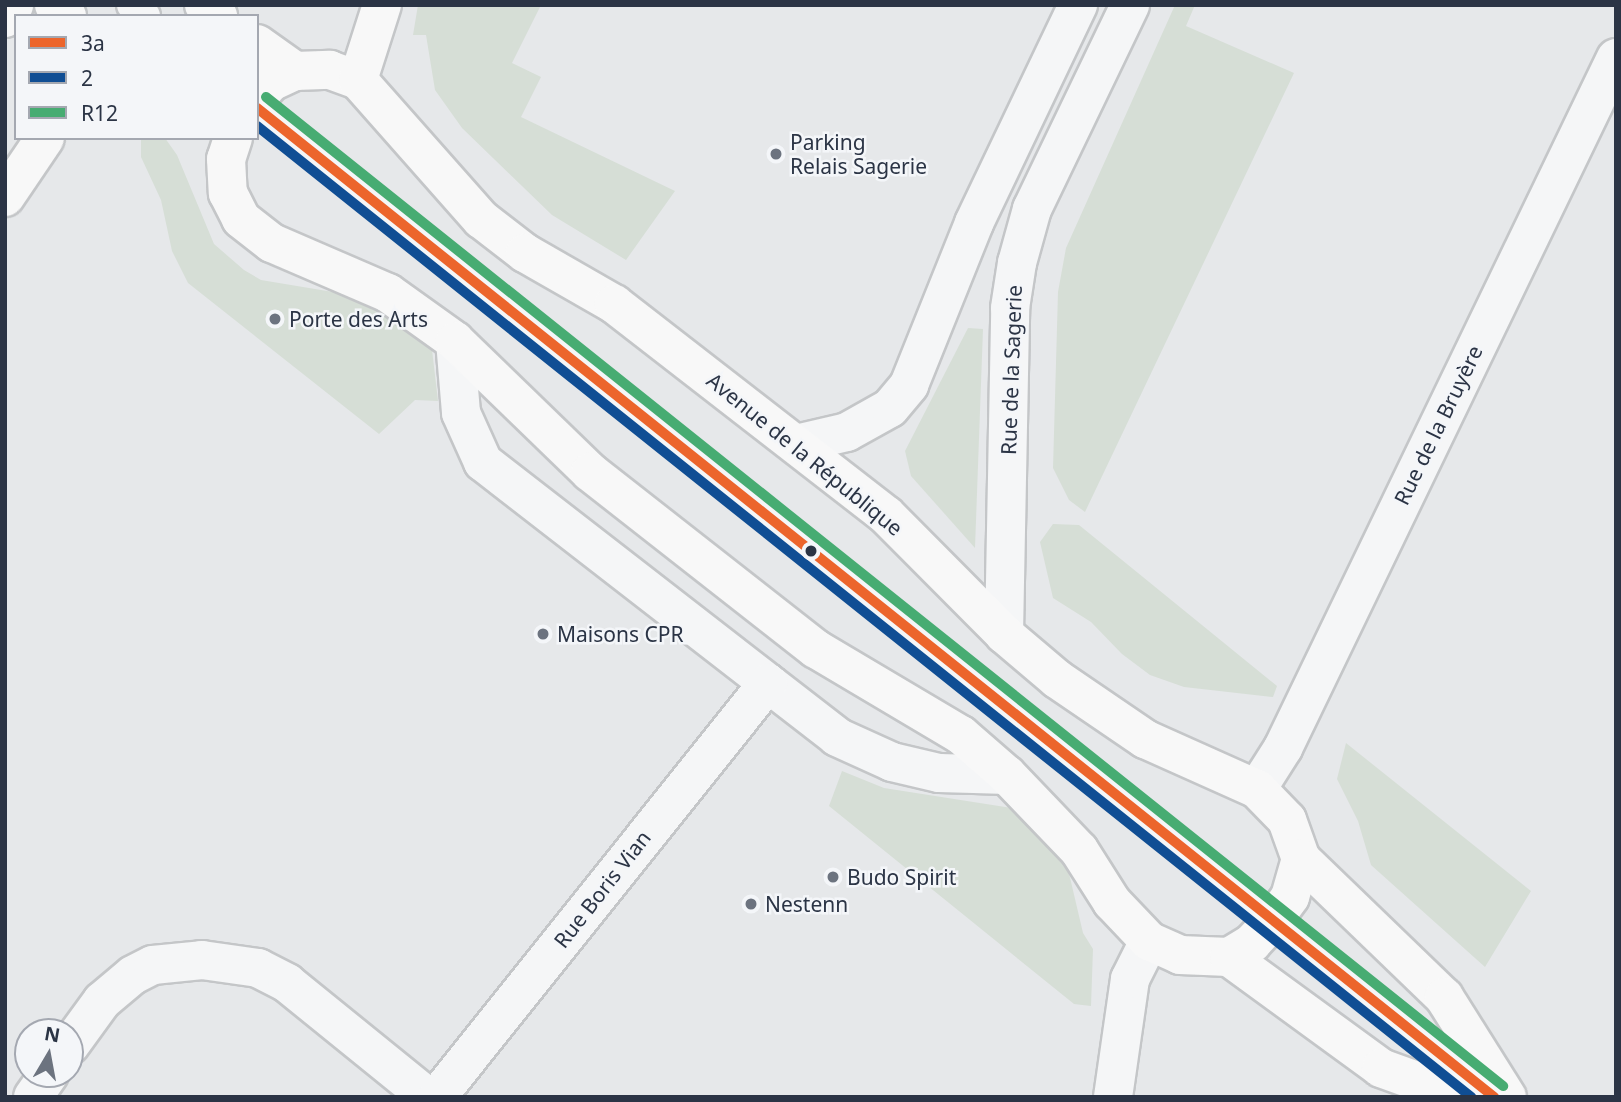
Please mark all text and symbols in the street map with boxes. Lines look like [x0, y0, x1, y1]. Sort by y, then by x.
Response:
legend [14, 14, 259, 140]
text: 3a [81, 29, 105, 57]
text: 2 [81, 64, 93, 92]
text: R12 [81, 99, 118, 127]
place label: Parking Relais Sagerie [790, 129, 927, 179]
marker: Parking Relais Sagerie [768, 146, 784, 162]
street label: Rue de la Sagerie [995, 284, 1027, 456]
place label: Porte des Arts [289, 306, 428, 332]
marker: Porte des Arts [267, 311, 283, 327]
street label: Rue de la Bruyère [1388, 341, 1488, 509]
street label: Avenue de la République [702, 367, 908, 541]
unlabelled marker [804, 544, 818, 558]
place label: Maisons CPR [557, 621, 684, 647]
marker: Maisons CPR [535, 626, 551, 642]
street label: Rue Boris Vian [548, 825, 656, 953]
place label: Budo Spirit [847, 864, 956, 890]
marker: Budo Spirit [825, 869, 841, 885]
place label: Nestenn [765, 891, 848, 917]
marker: Nestenn [743, 896, 759, 912]
north arrow [14, 1018, 84, 1088]
text: N [42, 1020, 62, 1048]

